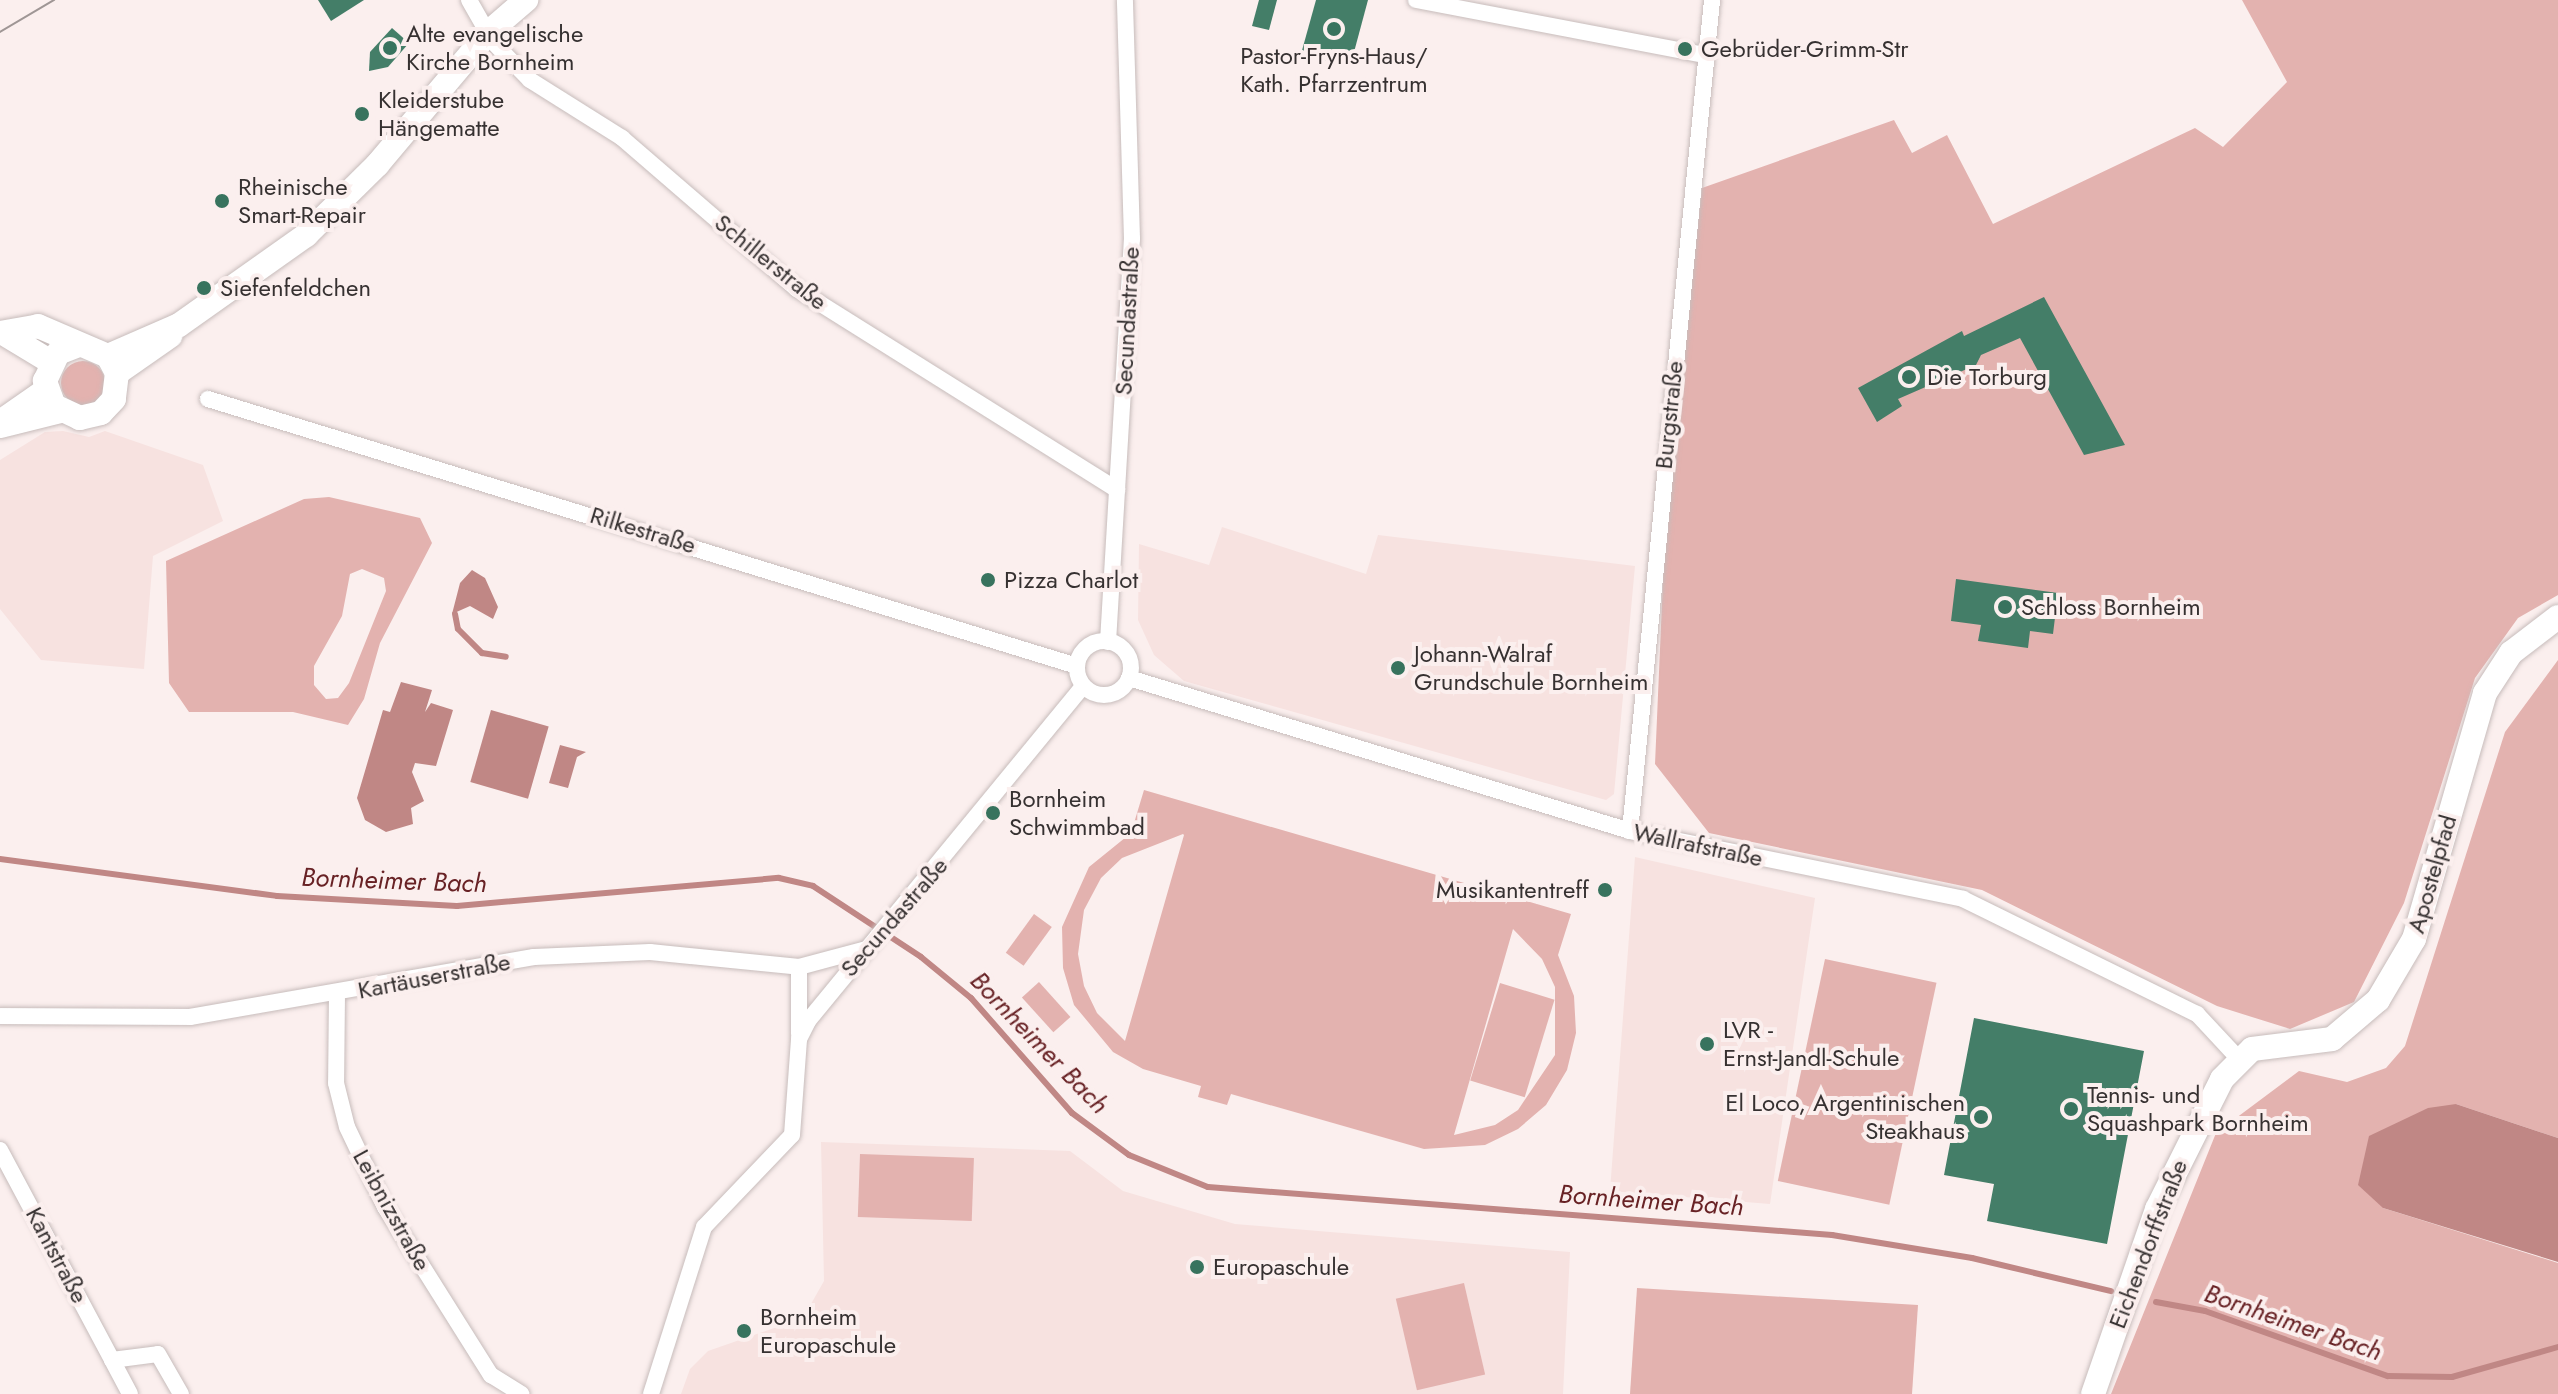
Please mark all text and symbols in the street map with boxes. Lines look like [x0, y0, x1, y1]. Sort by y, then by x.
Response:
place label: Alte evangelische Kirche Bornheim [406, 20, 583, 76]
marker: Pastor-Fryns-Haus/ Kath. Pfarrzentrum [1325, 20, 1343, 38]
place label: Gebrüder-Grimm-Str [1701, 35, 1908, 63]
marker: Alte evangelische Kirche Bornheim [381, 39, 399, 57]
marker: Gebrüder-Grimm-Str [1676, 40, 1694, 58]
place label: Pastor-Fryns-Haus/ Kath. Pfarrzentrum [1240, 42, 1428, 98]
place label: Kleiderstube Hängematte [378, 86, 504, 142]
marker: Kleiderstube Hängematte [353, 105, 371, 123]
place label: Rheinische Smart-Repair [238, 173, 366, 229]
marker: Rheinische Smart-Repair [213, 192, 231, 210]
street label: Schillerstraße [709, 208, 833, 316]
street label: Secundastraße [1109, 246, 1145, 396]
place label: Siefenfeldchen [220, 274, 371, 302]
marker: Siefenfeldchen [195, 279, 213, 297]
street label: Burgstraße [1649, 359, 1689, 471]
place label: Die Torburg [1927, 363, 2047, 391]
marker: Die Torburg [1898, 366, 1920, 388]
street label: Rilkestraße [587, 500, 699, 560]
place label: Pizza Charlot [1004, 566, 1138, 594]
marker: Pizza Charlot [979, 571, 997, 589]
place label: Schloss Bornheim [2021, 593, 2201, 621]
marker: Schloss Bornheim [1996, 598, 2014, 616]
place label: Johann-Walraf Grundschule Bornheim [1414, 640, 1648, 696]
marker: Johann-Walraf Grundschule Bornheim [1389, 659, 1407, 677]
place label: Bornheim Schwimmbad [1009, 785, 1145, 841]
marker: Bornheim Schwimmbad [984, 804, 1002, 822]
street label: Apostelpfad [2401, 812, 2463, 936]
street label: Wallrafstraße [1631, 817, 1765, 873]
street label: Secundastraße [834, 852, 954, 982]
water label: Bornheimer Bach [301, 862, 487, 900]
place label: Musikantentreff [1436, 876, 1589, 904]
marker: Musikantentreff [1596, 881, 1614, 899]
street label: Kartäuserstraße [355, 947, 513, 1005]
water label: Bornheimer Bach [963, 965, 1115, 1121]
place label: LVR - Ernst-Jandl-Schule [1723, 1016, 1899, 1072]
marker: LVR - Ernst-Jandl-Schule [1698, 1035, 1716, 1053]
place label: Tennis- und Squashpark Bornheim [2087, 1081, 2309, 1137]
place label: El Loco, Argentinischen Steakhaus [1725, 1089, 1965, 1145]
marker: Tennis- und Squashpark Bornheim [2062, 1100, 2080, 1118]
marker: El Loco, Argentinischen Steakhaus [1972, 1108, 1990, 1126]
street label: Leibnizstraße [347, 1144, 437, 1276]
street label: Eichendorffstraße [2103, 1156, 2193, 1332]
water label: Bornheimer Bach [1557, 1179, 1745, 1223]
street label: Kantstraße [20, 1202, 94, 1308]
place label: Europaschule [1213, 1253, 1349, 1281]
marker: Europaschule [1188, 1258, 1206, 1276]
water label: Bornheimer Bach [2200, 1278, 2386, 1368]
place label: Bornheim Europaschule [760, 1303, 896, 1359]
marker: Bornheim Europaschule [735, 1322, 753, 1340]

